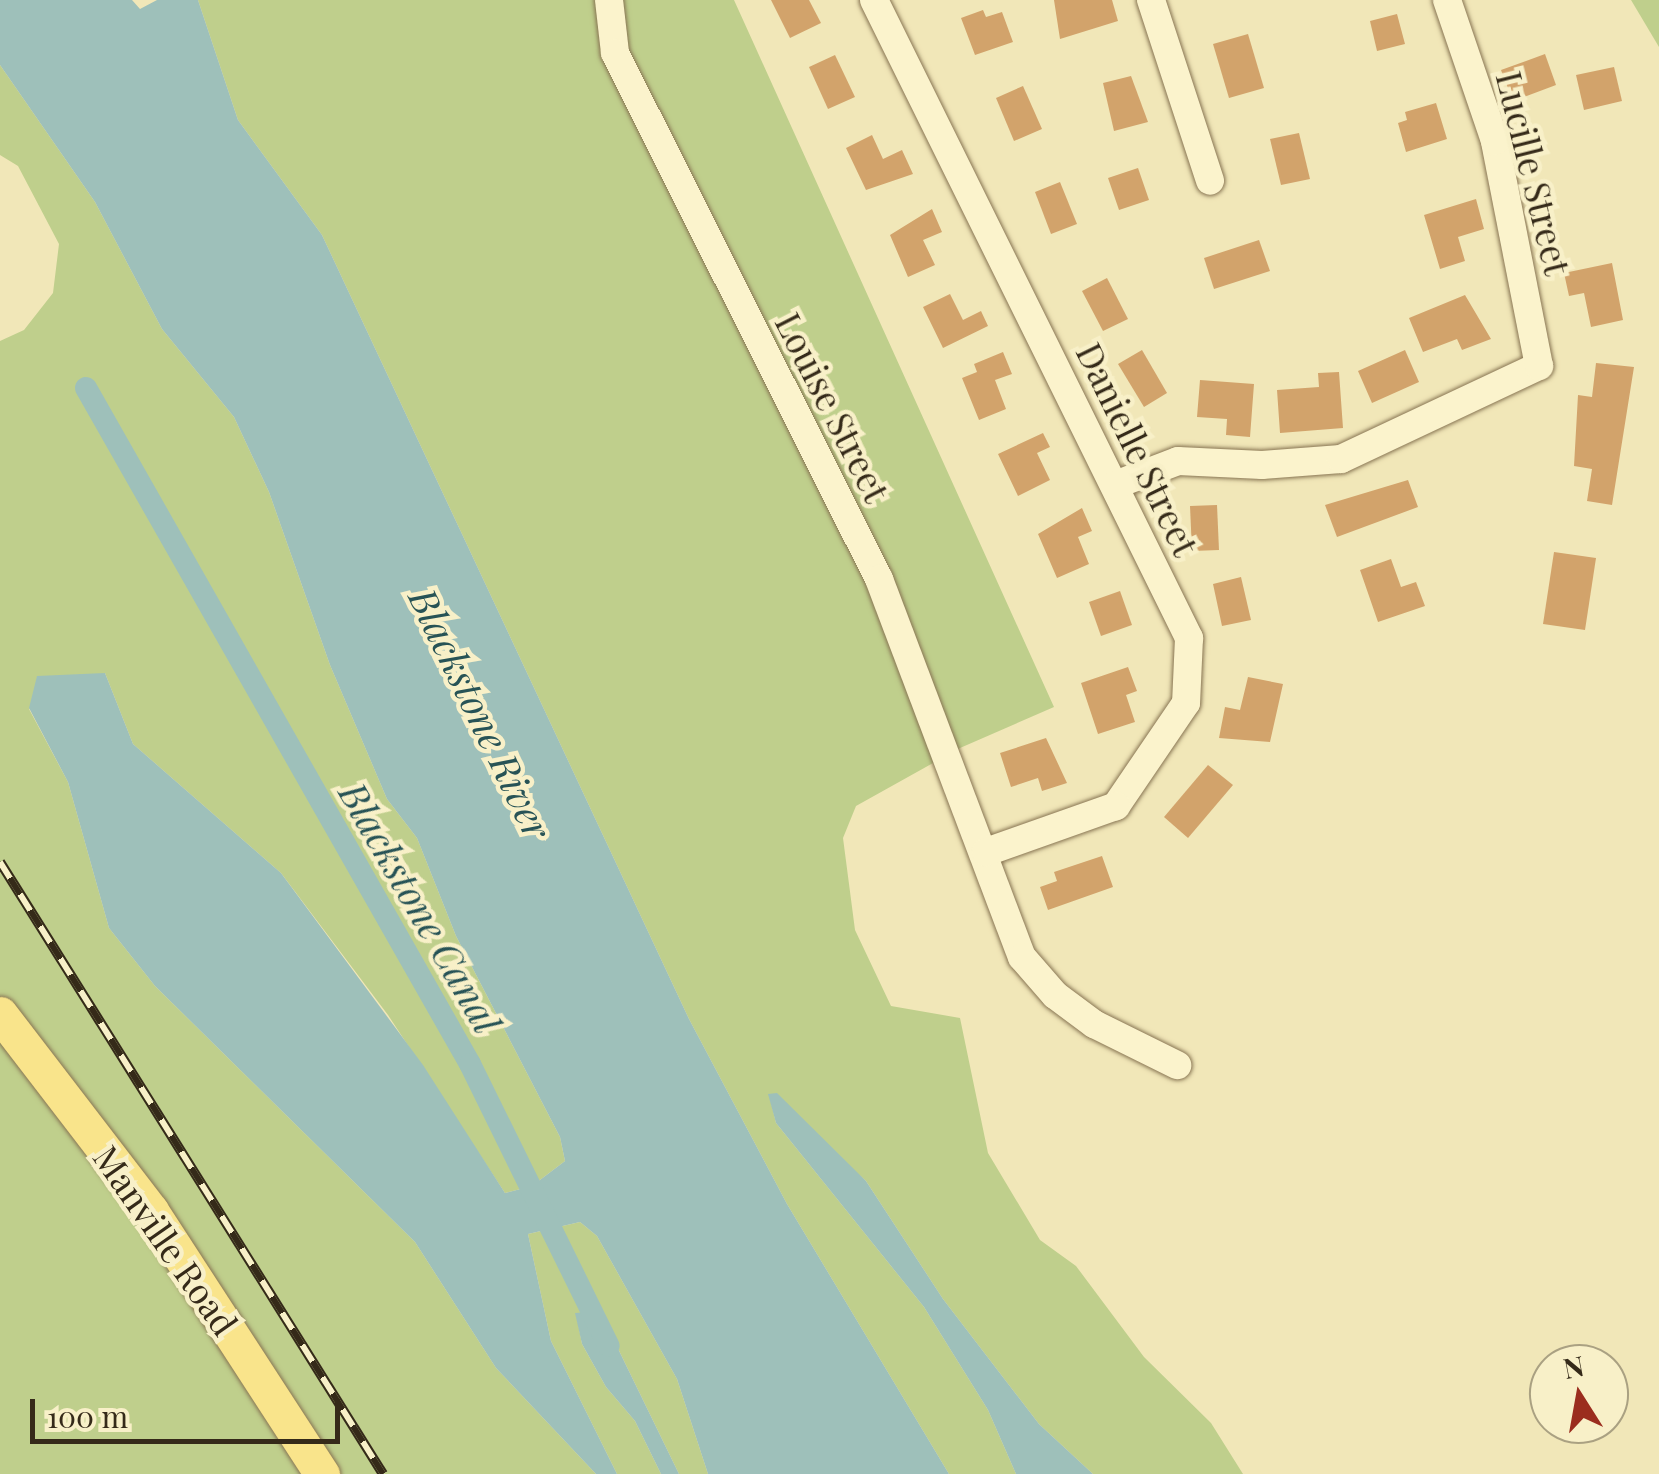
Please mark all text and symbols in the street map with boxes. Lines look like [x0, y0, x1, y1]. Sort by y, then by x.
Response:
street label: Lucille Street [1488, 67, 1580, 279]
street label: Louise Street [767, 306, 899, 508]
street label: Danielle Street [1068, 336, 1208, 562]
water label: Blackstone River [401, 580, 561, 846]
water label: Blackstone Canal [331, 774, 511, 1040]
street label: Manville Road [85, 1137, 247, 1343]
north arrow [1529, 1344, 1629, 1444]
text: N [1560, 1346, 1587, 1386]
scale bar [35, 1379, 345, 1441]
text: 100 m [47, 1396, 128, 1436]

